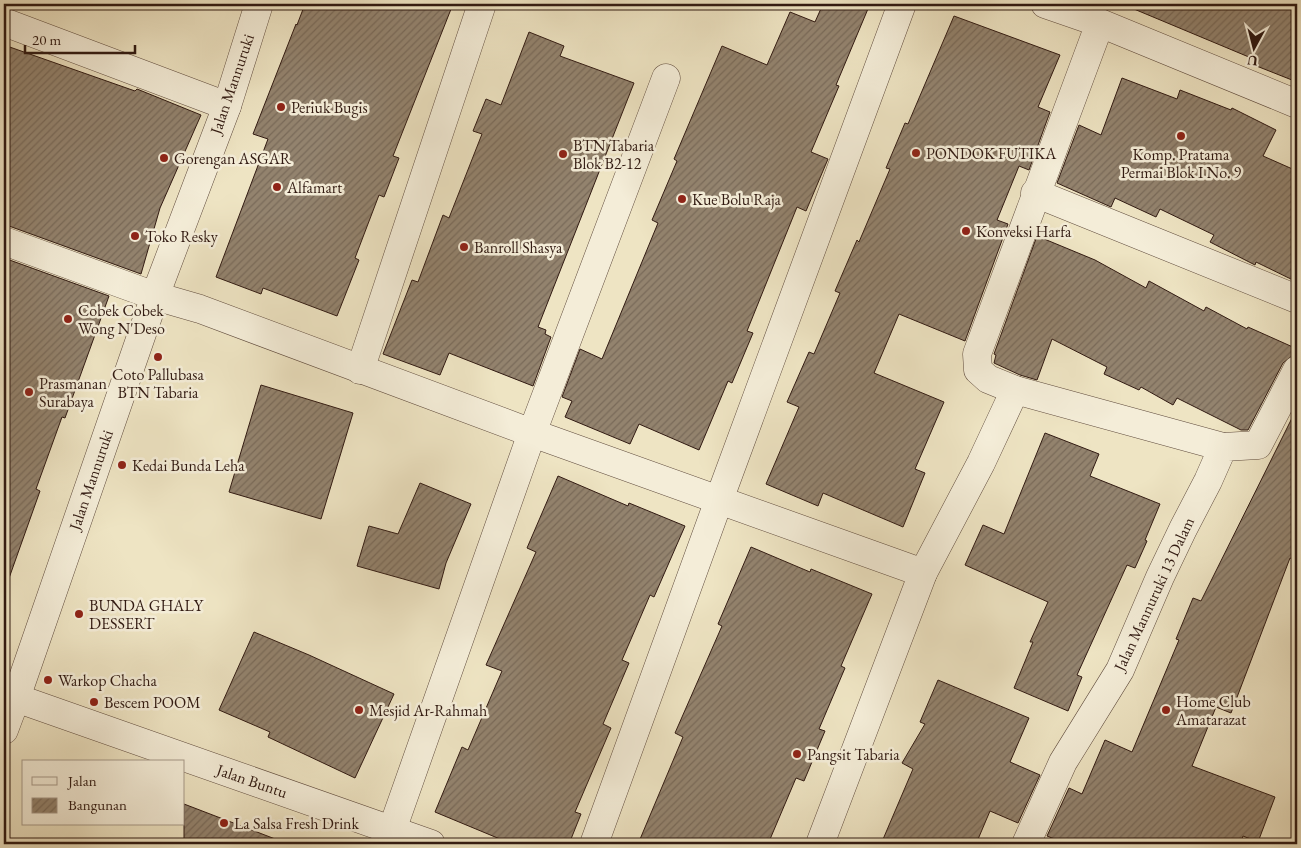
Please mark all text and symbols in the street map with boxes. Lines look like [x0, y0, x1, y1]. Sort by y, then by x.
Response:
scale bar [25, 22, 135, 54]
north arrow [1228, 22, 1278, 72]
text: 20 m [32, 30, 61, 49]
street label: Jalan Mannuruki [204, 31, 259, 139]
text: U [1246, 51, 1259, 70]
place label: Periuk Bugis [291, 97, 368, 118]
marker: Periuk Bugis [275, 101, 287, 113]
marker: Komp. Pratama Permai Blok I No. 9 [1175, 130, 1187, 142]
place label: BTN Tabaria Blok B2-12 [573, 135, 655, 174]
place label: PONDOK FUTIKA [926, 143, 1057, 164]
place label: Komp. Pratama Permai Blok I No. 9 [1121, 144, 1242, 183]
marker: PONDOK FUTIKA [910, 147, 922, 159]
place label: Gorengan ASGAR [174, 148, 292, 169]
marker: BTN Tabaria Blok B2-12 [557, 148, 569, 160]
marker: Gorengan ASGAR [158, 152, 170, 164]
place label: Alfamart [286, 177, 342, 198]
marker: Alfamart [271, 181, 283, 193]
place label: Kue Bolu Raja [692, 189, 782, 210]
marker: Kue Bolu Raja [676, 193, 688, 205]
place label: Konveksi Harfa [976, 221, 1072, 242]
marker: Konveksi Harfa [960, 225, 972, 237]
place label: Toko Resky [145, 226, 219, 247]
marker: Toko Resky [129, 230, 141, 242]
place label: Banroll Shasya [474, 237, 563, 258]
marker: Banroll Shasya [458, 241, 470, 253]
place label: Cobek Cobek Wong N'Deso [78, 300, 165, 339]
marker: Cobek Cobek Wong N'Deso [62, 313, 74, 325]
marker: Coto Pallubasa BTN Tabaria [152, 351, 164, 363]
place label: Coto Pallubasa BTN Tabaria [112, 364, 205, 403]
place label: Prasmanan Surabaya [39, 373, 107, 412]
marker: Prasmanan Surabaya [23, 386, 35, 398]
street label: Jalan Mannuruki [63, 427, 118, 535]
place label: Kedai Bunda Leha [132, 455, 245, 476]
marker: Kedai Bunda Leha [116, 459, 128, 471]
street label: Jalan Mannuruki 13 Dalam [1108, 513, 1199, 676]
place label: BUNDA GHALY DESSERT [89, 595, 204, 634]
marker: BUNDA GHALY DESSERT [73, 608, 85, 620]
place label: Warkop Chacha [58, 670, 157, 691]
marker: Warkop Chacha [42, 674, 54, 686]
place label: Home Club Amatarazat [1175, 691, 1251, 730]
place label: Bescem POOM [104, 692, 201, 713]
marker: Bescem POOM [88, 696, 100, 708]
place label: Mesjid Ar-Rahmah [369, 700, 487, 721]
marker: Mesjid Ar-Rahmah [353, 704, 365, 716]
marker: Home Club Amatarazat [1160, 704, 1172, 716]
place label: Pangsit Tabaria [807, 744, 900, 765]
marker: Pangsit Tabaria [791, 748, 803, 760]
street label: Jalan Buntu [212, 758, 291, 803]
legend [22, 760, 185, 826]
text: Jalan [66, 771, 97, 790]
text: Bangunan [68, 795, 127, 814]
place label: La Salsa Fresh Drink [234, 813, 360, 834]
marker: La Salsa Fresh Drink [218, 817, 230, 829]

